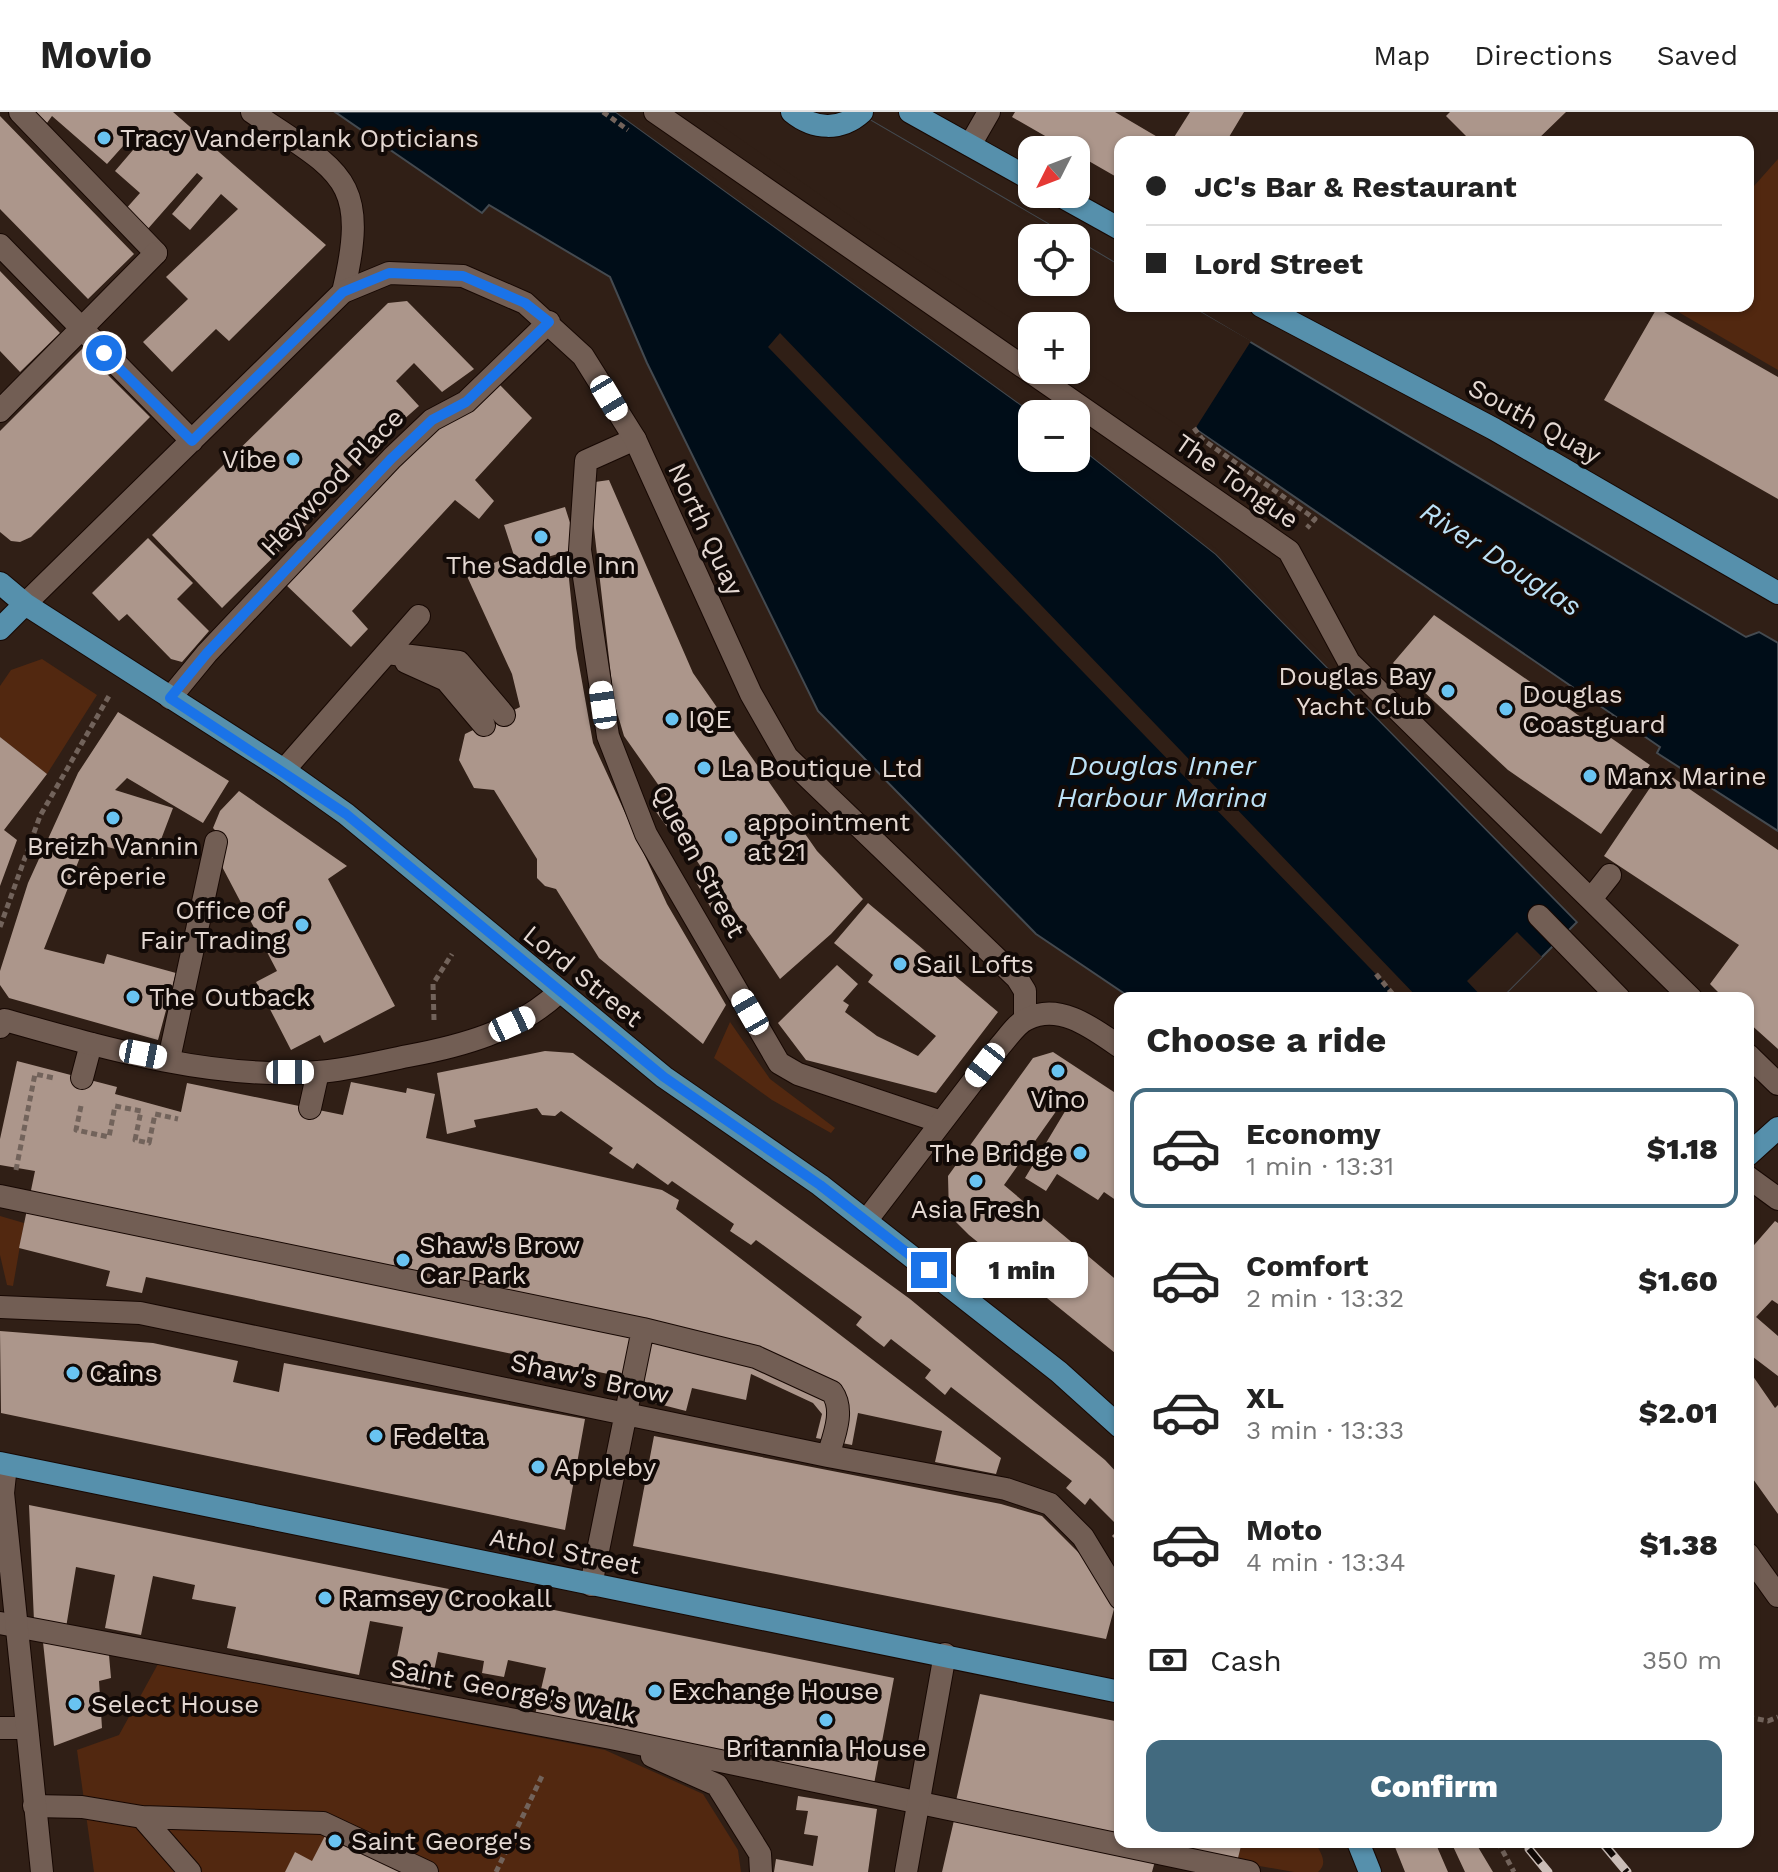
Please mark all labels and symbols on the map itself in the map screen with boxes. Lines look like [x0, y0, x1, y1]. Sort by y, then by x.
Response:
place label: Tracy Vanderplank Opticians [120, 123, 479, 153]
marker: Tracy Vanderplank Opticians [95, 129, 113, 147]
north arrow [1018, 136, 1090, 208]
route start [86, 335, 122, 371]
car [586, 371, 632, 425]
street label: South Quay [1463, 372, 1607, 470]
street label: Heywood Place [254, 402, 410, 562]
street label: The Tongue [1169, 427, 1305, 535]
place label: Vibe [222, 444, 277, 474]
marker: Vibe [284, 450, 302, 468]
street label: North Quay [662, 458, 750, 601]
water label: River Douglas [1414, 495, 1588, 623]
marker: The Saddle Inn [532, 528, 550, 546]
place label: The Saddle Inn [446, 550, 636, 580]
place label: Douglas Bay Yacht Club [1278, 661, 1433, 721]
place label: Douglas Coastguard [1522, 679, 1666, 739]
car [588, 680, 618, 730]
marker: Douglas Bay Yacht Club [1439, 682, 1457, 700]
marker: Douglas Coastguard [1497, 700, 1515, 718]
place label: IQE [688, 704, 732, 734]
marker: IQE [663, 710, 681, 728]
water label: Douglas Inner Harbour Marina [1057, 749, 1267, 814]
place label: La Boutique Ltd [720, 753, 923, 783]
marker: La Boutique Ltd [695, 759, 713, 777]
place label: Manx Marine [1606, 761, 1766, 791]
marker: Manx Marine [1581, 767, 1599, 785]
street label: Queen Street [646, 779, 752, 943]
place label: appointment at 21 [747, 807, 910, 867]
marker: Breizh Vannin Crêperie [104, 809, 122, 827]
marker: appointment at 21 [722, 828, 740, 846]
place label: Breizh Vannin Crêperie [27, 831, 199, 891]
place label: Office of Fair Trading [140, 895, 286, 955]
marker: Office of Fair Trading [293, 916, 311, 934]
street label: Lord Street [517, 919, 649, 1033]
place label: Sail Lofts [916, 949, 1034, 979]
marker: Sail Lofts [891, 955, 909, 973]
place label: The Outback [149, 982, 311, 1012]
car [728, 985, 772, 1039]
marker: The Outback [124, 988, 142, 1006]
car [485, 1003, 539, 1045]
car [117, 1038, 169, 1070]
car [961, 1039, 1009, 1091]
car [266, 1060, 314, 1084]
marker: Vino [1049, 1062, 1067, 1080]
place label: Vino [1030, 1084, 1086, 1114]
place label: The Bridge [929, 1138, 1064, 1168]
marker: The Bridge [1071, 1144, 1089, 1162]
marker: Asia Fresh [967, 1172, 985, 1190]
place label: Asia Fresh [911, 1194, 1041, 1224]
place label: Shaw's Brow Car Park [419, 1230, 581, 1290]
callout: 1 min [957, 1242, 1089, 1298]
marker: Shaw's Brow Car Park [394, 1251, 412, 1269]
route end [911, 1252, 947, 1288]
street label: Shaw's Brow [508, 1347, 672, 1409]
place label: Cains [89, 1358, 158, 1388]
marker: Cains [64, 1364, 82, 1382]
place label: Fedelta [392, 1421, 486, 1451]
marker: Fedelta [367, 1427, 385, 1445]
place label: Appleby [554, 1452, 657, 1482]
marker: Appleby [529, 1458, 547, 1476]
street label: Athol Street [487, 1522, 643, 1580]
place label: Ramsey Crookall [341, 1583, 552, 1613]
marker: Ramsey Crookall [316, 1589, 334, 1607]
street label: Saint George's Walk [387, 1652, 639, 1730]
place label: Exchange House [671, 1676, 879, 1706]
marker: Exchange House [646, 1682, 664, 1700]
place label: Select House [91, 1689, 259, 1719]
marker: Select House [66, 1695, 84, 1713]
marker: Britannia House [817, 1711, 835, 1729]
place label: Britannia House [725, 1733, 927, 1763]
place label: Saint George's [351, 1826, 532, 1856]
marker: Saint George's [326, 1832, 344, 1850]

